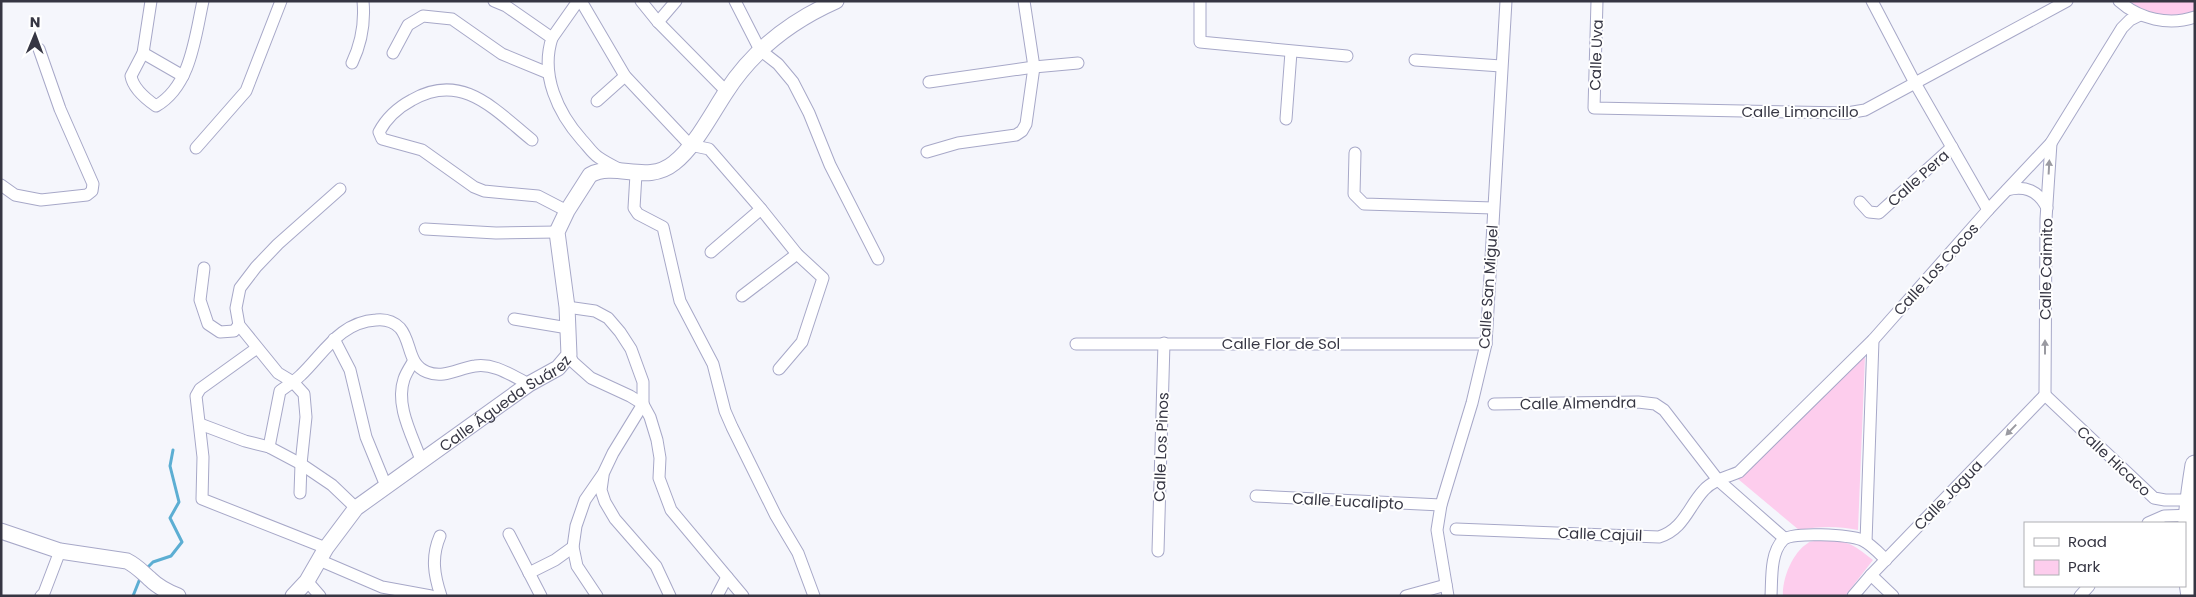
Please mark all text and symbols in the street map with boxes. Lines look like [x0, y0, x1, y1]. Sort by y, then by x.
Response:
north arrow [10, 10, 60, 60]
text: N [30, 12, 41, 32]
street label: Calle Uva [1584, 19, 1608, 91]
street label: Calle Limoncillo [1741, 101, 1859, 122]
street label: Calle Pera [1883, 145, 1953, 211]
one-way arrow [2046, 159, 2054, 175]
street label: Calle Los Cocos [1889, 218, 1983, 320]
street label: Calle Caimito [2035, 218, 2057, 320]
street label: Calle San Miguel [1473, 224, 1503, 350]
street label: Calle Flor de Sol [1222, 333, 1340, 354]
one-way arrow [2041, 338, 2049, 354]
street label: Calle Águeda Suárez [435, 350, 576, 456]
street label: Calle Almendra [1520, 391, 1636, 415]
street label: Calle Los Pinos [1149, 392, 1173, 502]
street label: Calle Hicaco [2072, 421, 2156, 501]
one-way arrow [2005, 424, 2017, 436]
street label: Calle Jagua [1909, 455, 1987, 535]
street label: Calle Eucalipto [1292, 488, 1404, 514]
street label: Calle Cajuil [1557, 522, 1643, 546]
legend [2024, 522, 2186, 587]
text: Road [2068, 531, 2107, 552]
text: Park [2068, 556, 2100, 577]

